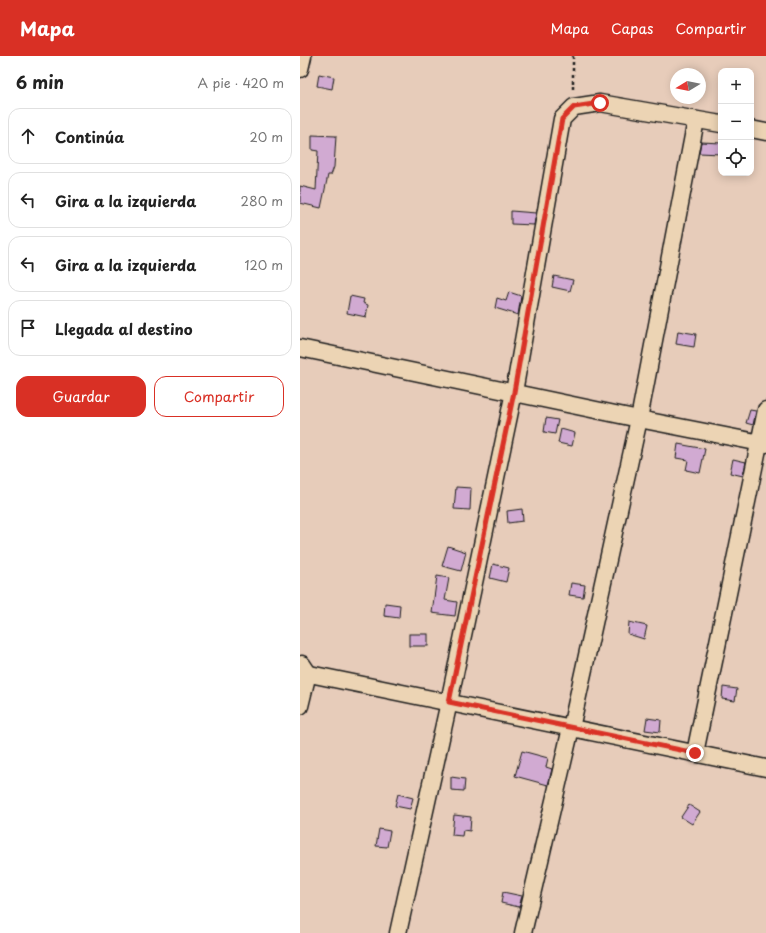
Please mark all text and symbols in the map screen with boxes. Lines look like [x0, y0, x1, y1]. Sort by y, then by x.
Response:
text: Mapa [20, 14, 75, 42]
text: Mapa [551, 18, 589, 39]
text: Capas [611, 18, 653, 39]
text: Compartir [675, 18, 746, 39]
north arrow [670, 68, 706, 104]
map controls [718, 68, 754, 176]
button: + [718, 68, 754, 104]
text: 6 min [16, 69, 64, 95]
text: A pie · 420 m [198, 73, 284, 92]
route start [591, 94, 609, 112]
button: − [718, 104, 754, 140]
icon: ahead [17, 125, 39, 147]
text: Continúa [55, 125, 124, 148]
text: 20 m [249, 127, 283, 146]
button: locate [718, 140, 754, 176]
icon: left [17, 189, 39, 211]
text: Gira a la izquierda [55, 189, 196, 212]
text: 280 m [241, 191, 283, 210]
icon: left [17, 253, 39, 275]
text: Gira a la izquierda [55, 253, 196, 276]
text: 120 m [244, 255, 283, 274]
icon: arrive [17, 317, 39, 339]
text: Llegada al destino [55, 317, 193, 340]
button: Guardar [16, 376, 146, 417]
button: Compartir [154, 376, 284, 417]
route end [686, 744, 704, 762]

